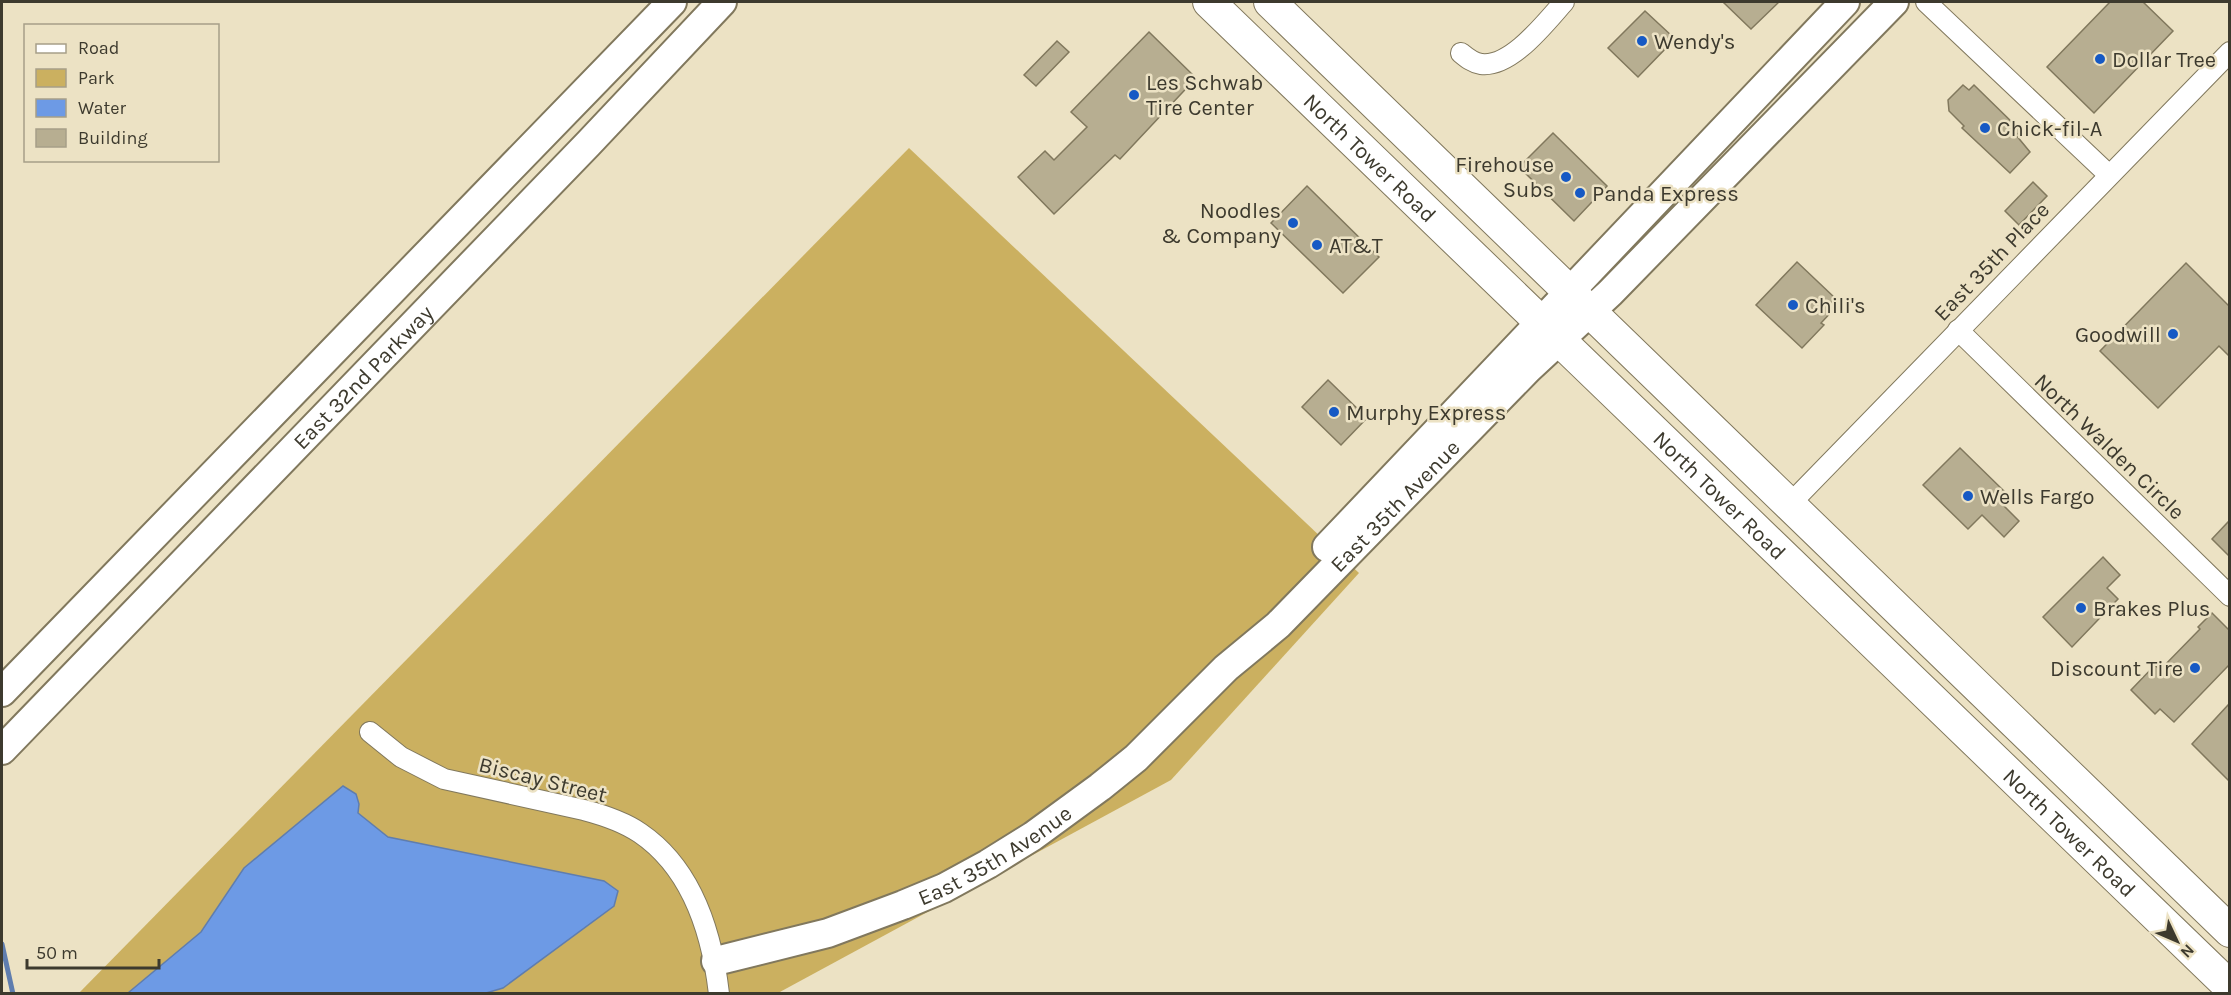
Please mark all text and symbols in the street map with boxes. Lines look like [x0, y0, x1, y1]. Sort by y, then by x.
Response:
legend [24, 24, 219, 162]
place label: Wendy's [1654, 29, 1735, 55]
marker: Wendy's [1635, 34, 1649, 48]
text: Road [78, 37, 119, 59]
place label: Dollar Tree [2112, 47, 2216, 73]
marker: Dollar Tree [2093, 52, 2107, 66]
text: Park [78, 67, 115, 89]
place label: Les Schwab Tire Center [1146, 70, 1263, 121]
marker: Les Schwab Tire Center [1127, 88, 1141, 102]
street label: North Tower Road [1298, 88, 1441, 228]
text: Water [78, 97, 126, 119]
place label: Chick-fil-A [1997, 116, 2103, 142]
marker: Chick-fil-A [1978, 121, 1992, 135]
text: Building [78, 127, 148, 149]
place label: Firehouse Subs [1455, 152, 1554, 203]
marker: Firehouse Subs [1559, 170, 1573, 184]
place label: Panda Express [1592, 181, 1739, 207]
marker: Panda Express [1573, 186, 1587, 200]
street label: East 35th Place [1929, 197, 2055, 326]
place label: Noodles & Company [1161, 198, 1281, 249]
marker: Noodles & Company [1286, 216, 1300, 230]
place label: AT&T [1329, 233, 1383, 259]
marker: AT&T [1310, 238, 1324, 252]
place label: Chili's [1805, 293, 1866, 319]
marker: Chili's [1786, 298, 1800, 312]
street label: East 32nd Parkway [288, 300, 439, 455]
place label: Goodwill [2075, 322, 2161, 348]
marker: Goodwill [2166, 327, 2180, 341]
street label: North Walden Circle [2029, 368, 2190, 525]
place label: Murphy Express [1346, 400, 1506, 426]
marker: Murphy Express [1327, 405, 1341, 419]
street label: North Tower Road [1648, 426, 1791, 566]
street label: East 35th Avenue [1325, 435, 1466, 578]
place label: Wells Fargo [1980, 484, 2095, 510]
marker: Wells Fargo [1961, 489, 1975, 503]
place label: Brakes Plus [2093, 596, 2210, 622]
marker: Brakes Plus [2074, 601, 2088, 615]
place label: Discount Tire [2050, 656, 2183, 682]
marker: Discount Tire [2188, 661, 2202, 675]
street label: Biscay Street [476, 751, 610, 808]
street label: North Tower Road [1997, 763, 2141, 903]
street label: East 35th Avenue [914, 800, 1077, 911]
north arrow [2147, 911, 2207, 971]
scale bar [27, 932, 159, 970]
text: N [2177, 940, 2198, 962]
text: 50 m [36, 942, 78, 964]

